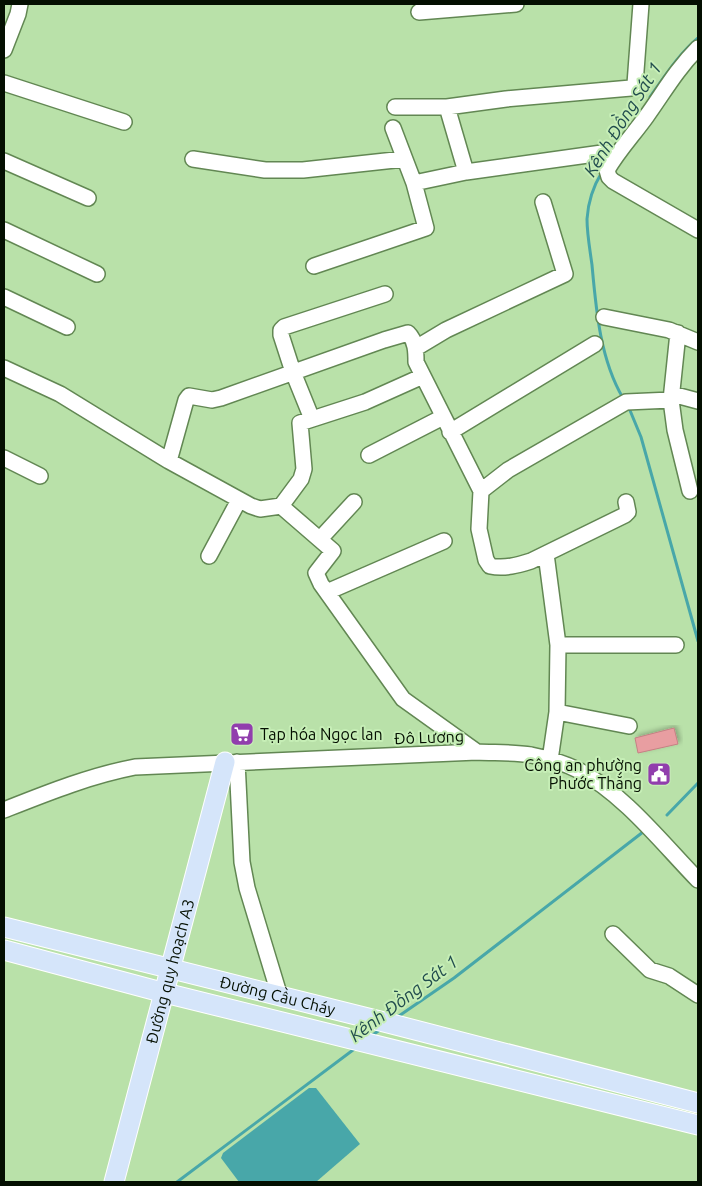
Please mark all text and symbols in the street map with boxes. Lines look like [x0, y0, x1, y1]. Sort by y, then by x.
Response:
water label: Kênh Đồng Sát 1 [577, 57, 665, 180]
supermarket icon: Tạp hóa Ngọc lan [229, 721, 255, 747]
place label: Tạp hóa Ngọc lan [260, 725, 383, 743]
street label: Đô Lương [394, 727, 464, 747]
place label: Công an phường Phước Thắng [524, 756, 642, 792]
public building icon: Công an phường Phước Thắng [646, 761, 672, 787]
street label: Đường quy hoạch A3 [142, 897, 197, 1045]
water label: Kênh Đồng Sát 1 [343, 949, 461, 1045]
street label: Đường Cầu Cháy [218, 972, 337, 1019]

